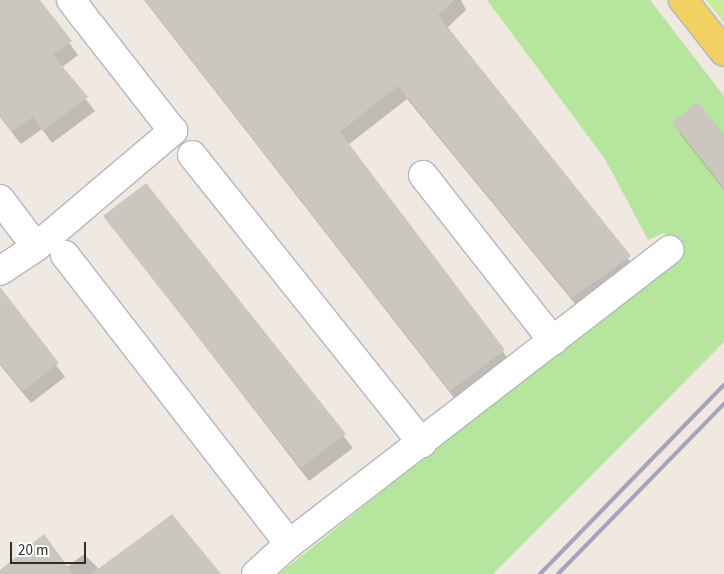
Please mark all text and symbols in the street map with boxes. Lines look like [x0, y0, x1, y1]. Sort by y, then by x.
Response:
scale bar [12, 532, 89, 564]
text: 20 m [18, 540, 48, 561]

